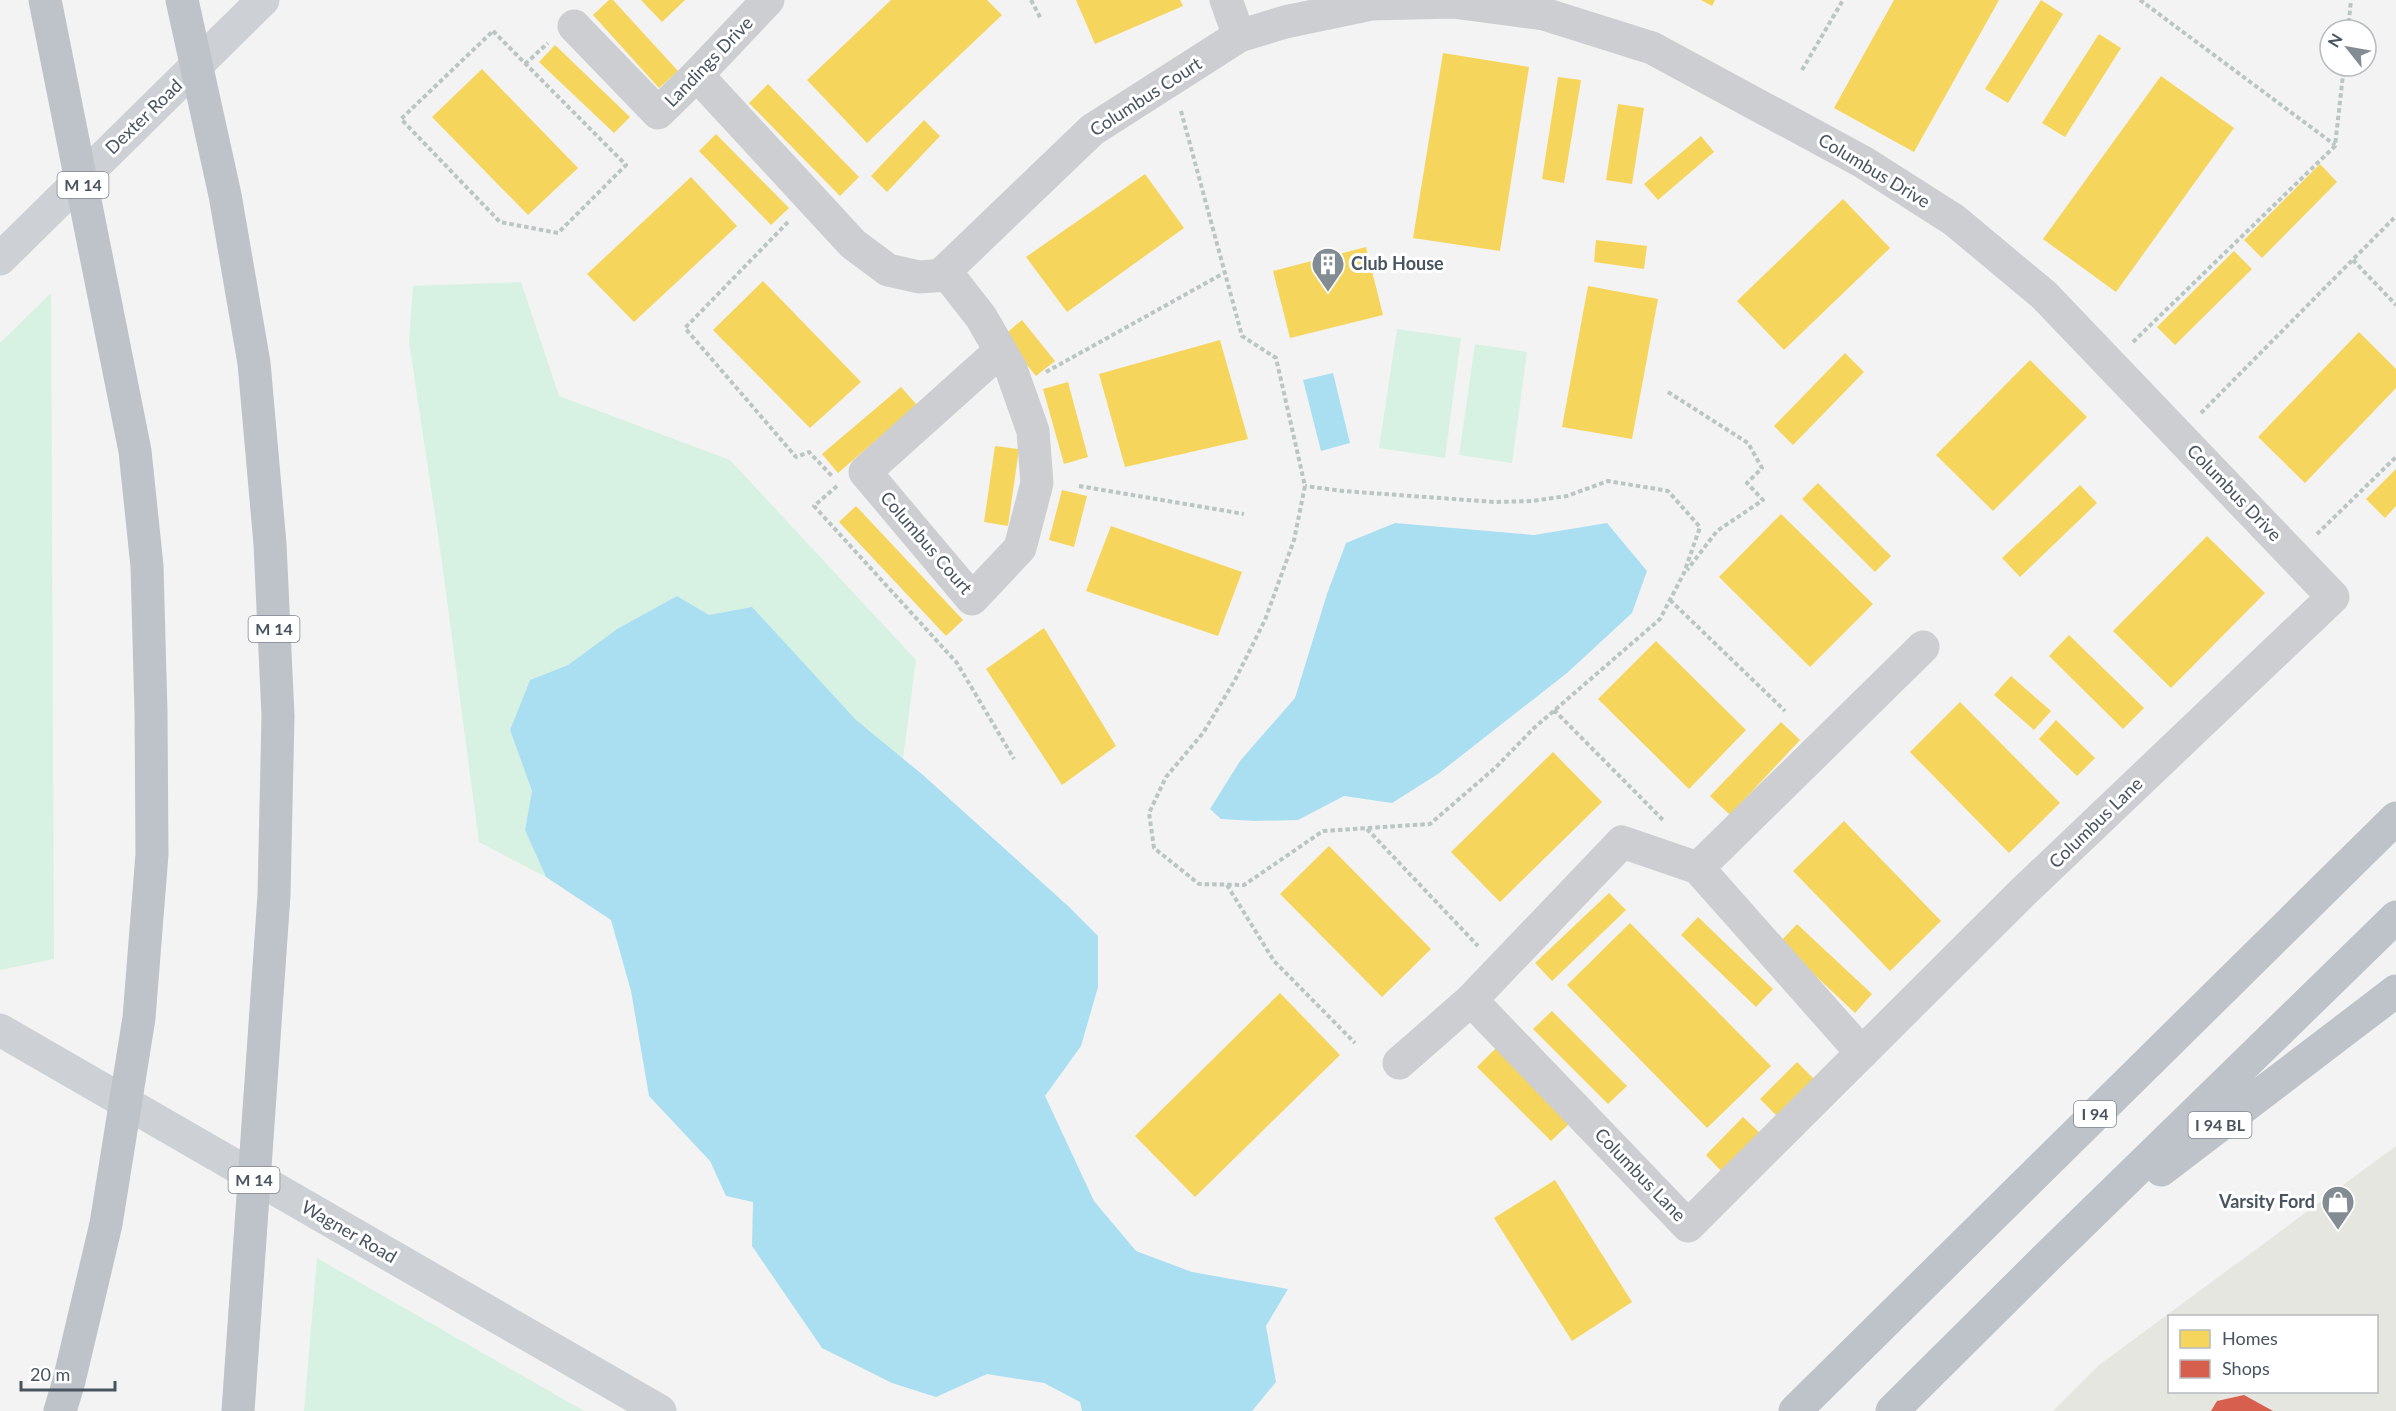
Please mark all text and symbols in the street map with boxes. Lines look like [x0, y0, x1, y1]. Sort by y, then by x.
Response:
street label: Landings Drive [660, 11, 757, 111]
north arrow [2318, 18, 2378, 78]
text: N [2323, 30, 2346, 50]
street label: Columbus Court [1085, 52, 1206, 140]
street label: Dexter Road [100, 74, 186, 158]
street label: Columbus Drive [1815, 128, 1934, 212]
road number: M 14 [58, 172, 109, 198]
building icon: Club House [1310, 246, 1346, 293]
place label: Club House [1351, 252, 1444, 274]
street label: Columbus Drive [2183, 439, 2287, 545]
street label: Columbus Court [876, 487, 978, 599]
road number: M 14 [248, 616, 300, 642]
street label: Columbus Lane [2044, 772, 2147, 872]
road number: I 94 [2074, 1101, 2116, 1127]
road number: I 94 BL [2188, 1112, 2252, 1138]
street label: Columbus Lane [1591, 1123, 1691, 1226]
road number: M 14 [228, 1167, 280, 1193]
shop icon: Varsity Ford [2320, 1184, 2356, 1231]
place label: Varsity Ford [2218, 1190, 2315, 1212]
street label: Wagner Road [298, 1195, 401, 1267]
legend [2168, 1315, 2378, 1393]
text: Homes [2222, 1327, 2278, 1349]
scale bar [21, 1354, 116, 1392]
text: Shops [2222, 1357, 2270, 1379]
text: 20 m [30, 1363, 70, 1385]

